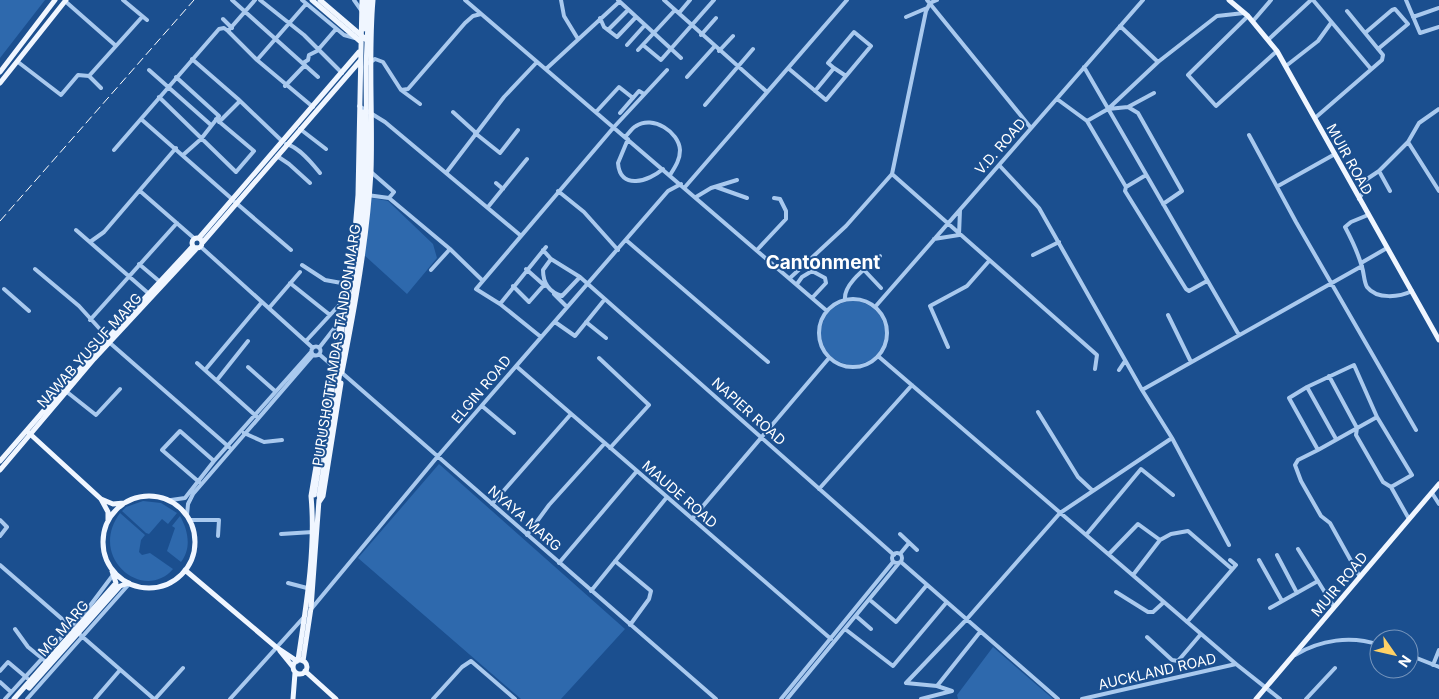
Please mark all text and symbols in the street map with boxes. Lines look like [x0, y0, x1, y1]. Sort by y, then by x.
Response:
street label: V.D. ROAD [971, 114, 1029, 178]
street label: MUIR ROAD [1323, 120, 1377, 198]
street label: PURUSHOTTAMDAS TANDON MARG [308, 223, 364, 467]
district label: Cantonment [766, 251, 880, 274]
street label: NAWAB YUSUF MARG [33, 289, 145, 411]
street label: ELGIN ROAD [448, 352, 514, 426]
street label: NAPIER ROAD [709, 373, 789, 449]
street label: MAUDE ROAD [639, 457, 721, 531]
street label: NYAYA MARG [485, 482, 565, 554]
street label: MUIR ROAD [1307, 548, 1371, 620]
street label: MG MARG [34, 596, 92, 660]
north arrow [1369, 629, 1419, 679]
street label: AUCKLAND ROAD [1096, 649, 1218, 693]
text: N [1395, 652, 1415, 671]

